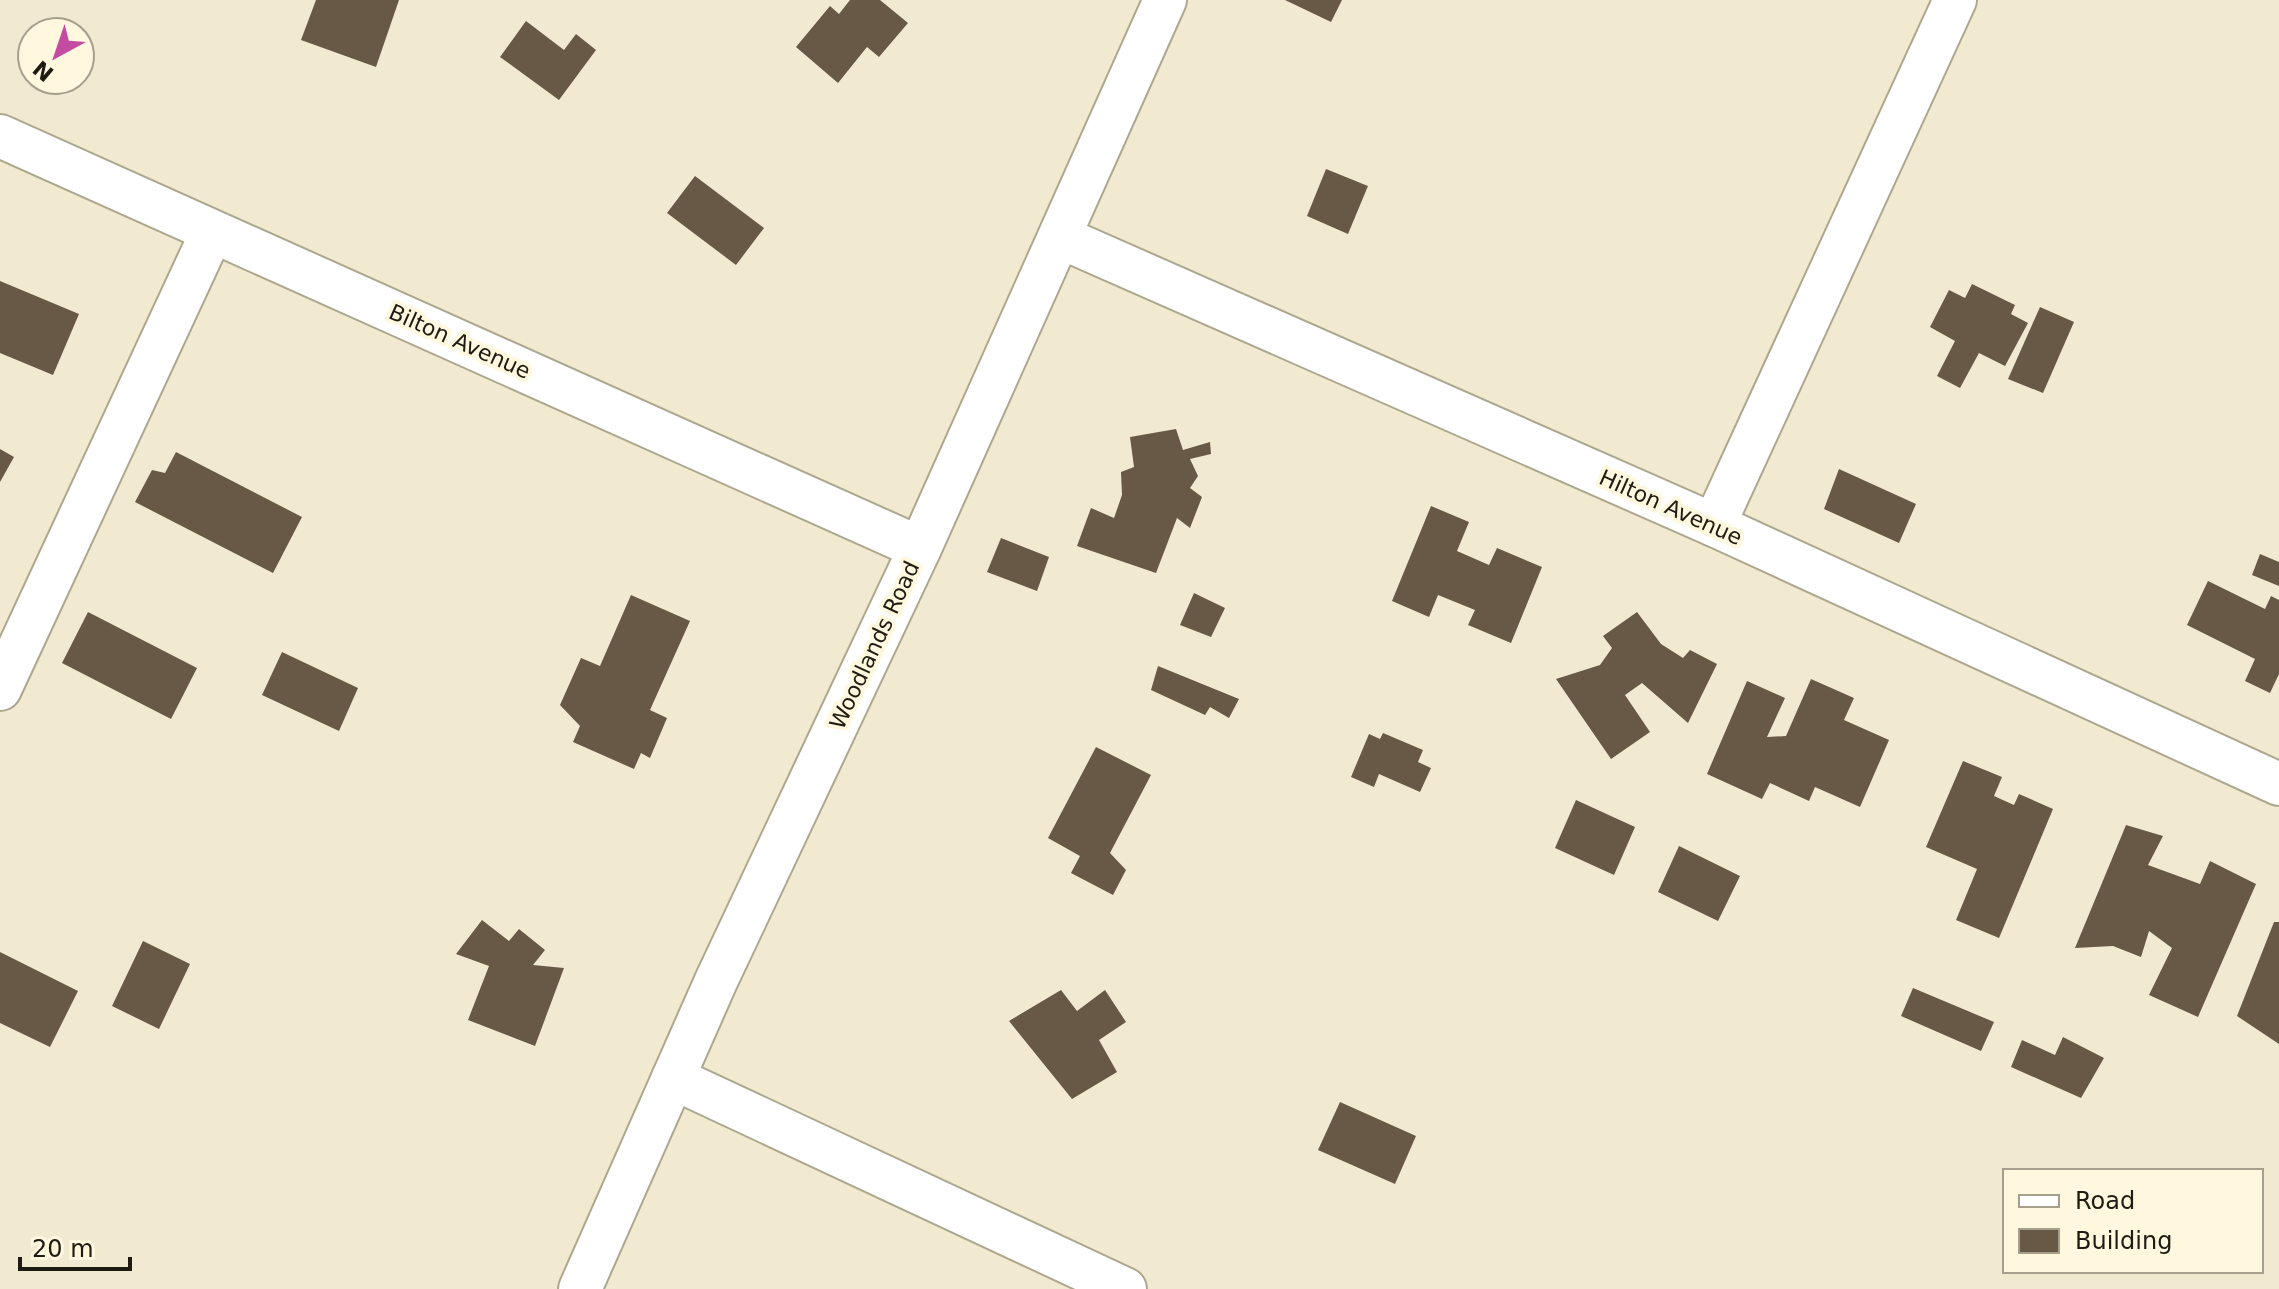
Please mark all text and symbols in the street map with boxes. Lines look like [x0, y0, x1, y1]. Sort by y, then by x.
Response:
north arrow [16, 16, 96, 96]
text: N [28, 55, 59, 86]
street label: Bilton Avenue [385, 299, 534, 384]
street label: Hilton Avenue [1596, 465, 1746, 550]
street label: Woodlands Road [825, 557, 924, 733]
legend [2003, 1169, 2263, 1273]
text: Road [2075, 1187, 2135, 1215]
scale bar [20, 1221, 130, 1271]
text: Building [2075, 1227, 2172, 1255]
text: 20 m [32, 1235, 94, 1263]

